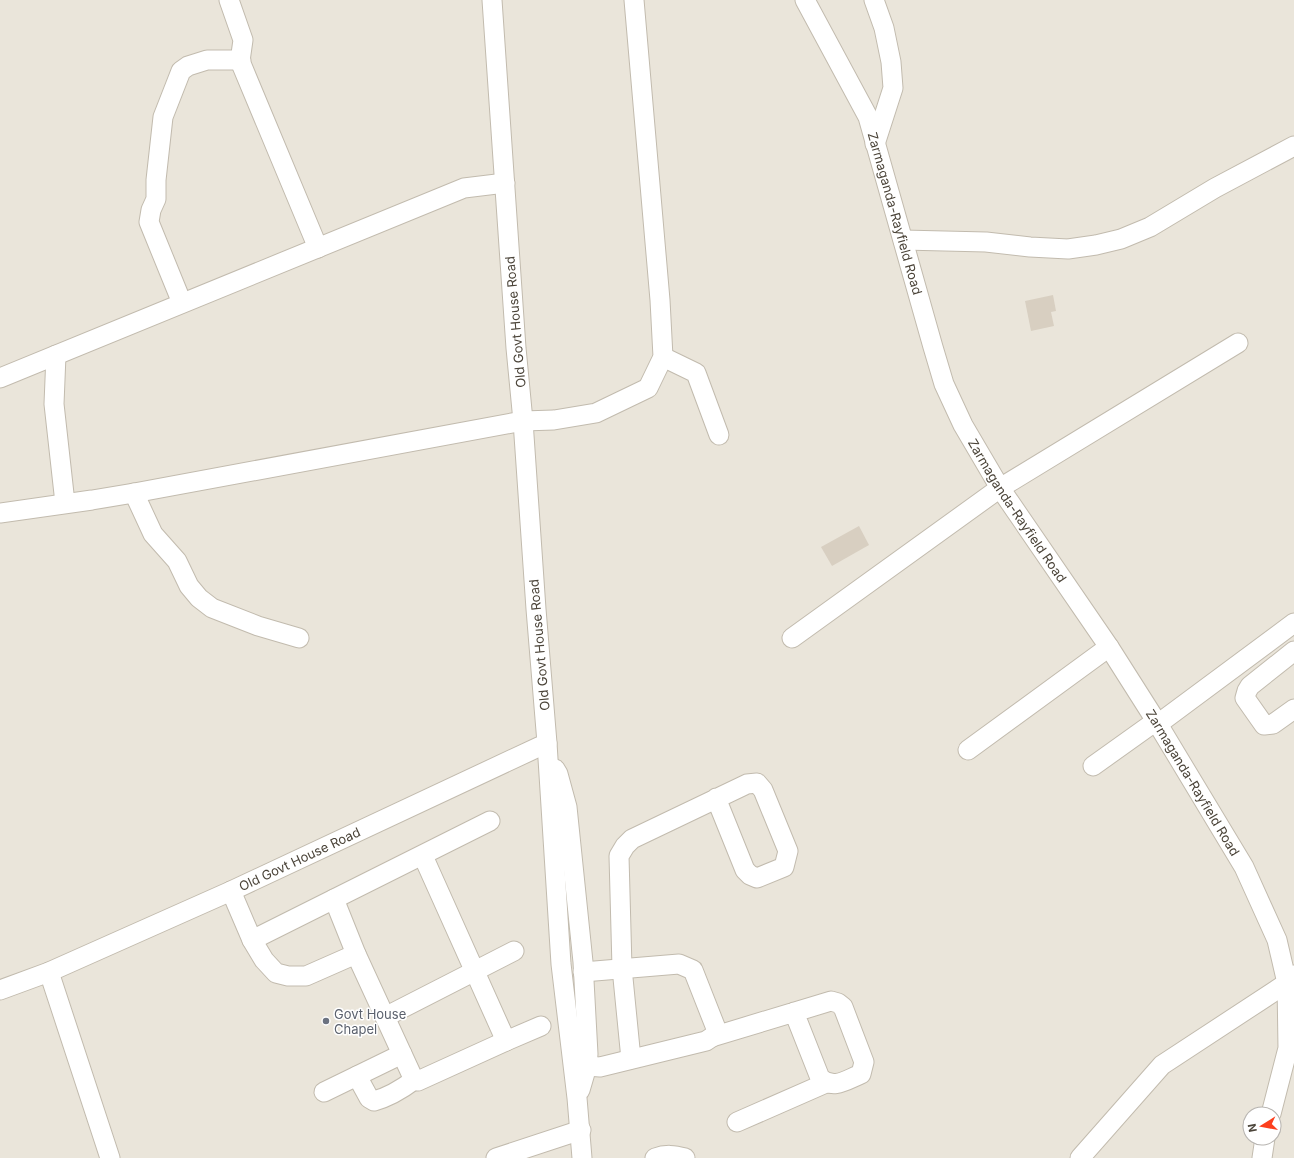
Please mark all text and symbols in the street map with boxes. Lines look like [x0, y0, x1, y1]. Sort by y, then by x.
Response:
street label: Zarmaganda-Rayfield Road [865, 130, 926, 296]
street label: Old Govt House Road [501, 256, 529, 388]
street label: Zarmaganda-Rayfield Road [965, 436, 1070, 585]
street label: Old Govt House Road [525, 579, 553, 711]
street label: Zarmaganda-Rayfield Road [1143, 706, 1243, 859]
street label: Old Govt House Road [236, 824, 363, 894]
place label: Govt House Chapel [334, 1006, 406, 1037]
marker: Govt House Chapel [321, 1016, 331, 1026]
north arrow [1242, 1106, 1282, 1146]
text: N [1245, 1122, 1260, 1133]

